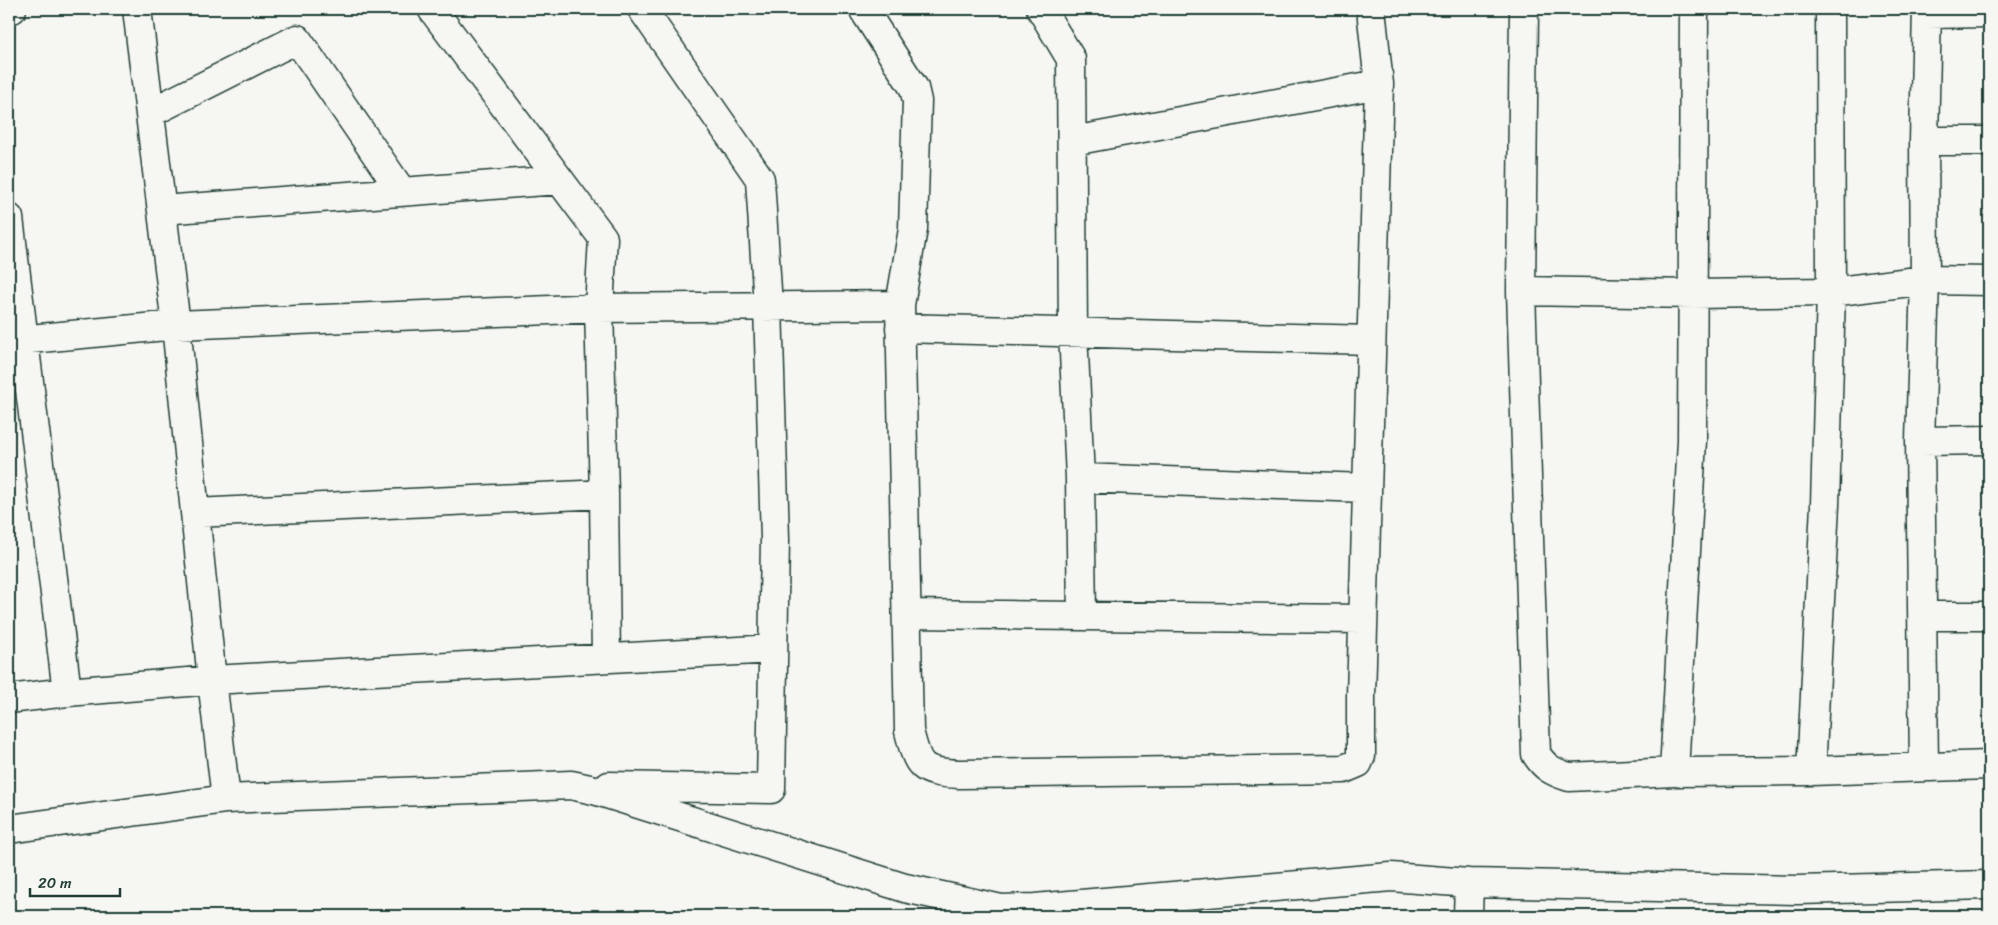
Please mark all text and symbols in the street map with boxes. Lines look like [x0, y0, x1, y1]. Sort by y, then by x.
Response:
scale bar [30, 865, 120, 897]
text: 20 m [38, 870, 72, 896]

